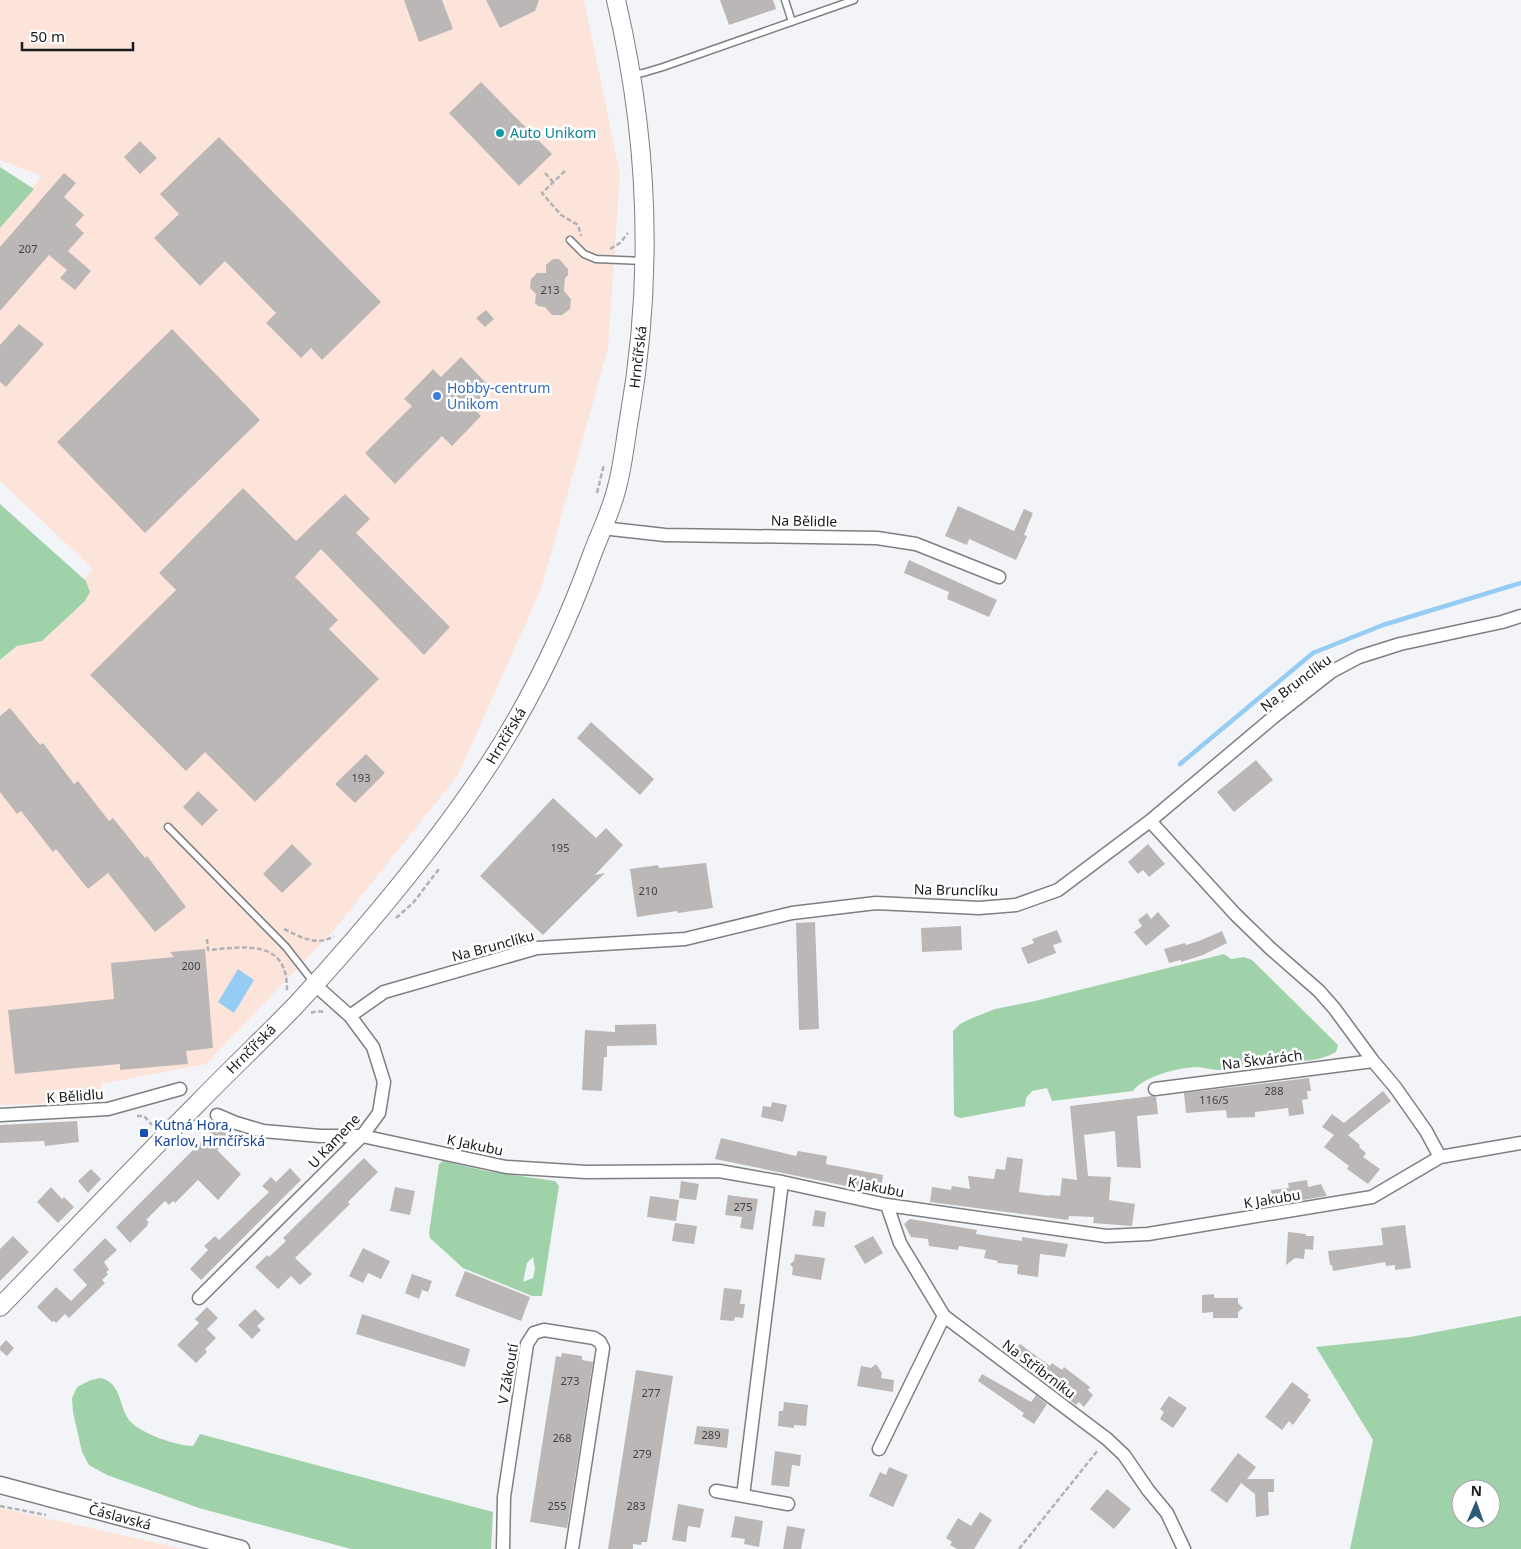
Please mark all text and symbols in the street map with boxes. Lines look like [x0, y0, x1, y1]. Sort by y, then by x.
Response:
scale bar [22, 20, 134, 52]
text: 50 m [30, 26, 65, 46]
place label: Auto Unikom [510, 123, 596, 142]
marker: Auto Unikom [494, 127, 506, 139]
house number: 207 [19, 241, 37, 256]
house number: 213 [541, 282, 559, 297]
street label: Hrnčířská [624, 325, 651, 389]
place label: Hobby-centrum Unikom [447, 378, 550, 413]
marker: Hobby-centrum Unikom [431, 390, 443, 402]
street label: Na Bělidle [771, 510, 838, 531]
street label: Na Brunclíku [1256, 650, 1335, 716]
street label: Hrnčířská [481, 704, 530, 768]
house number: 193 [352, 770, 370, 785]
house number: 195 [551, 840, 569, 855]
street label: Na Brunclíku [914, 879, 998, 900]
house number: 210 [639, 883, 657, 898]
street label: Na Brunclíku [450, 925, 536, 966]
house number: 200 [182, 958, 200, 973]
street label: Hrnčířská [222, 1020, 280, 1078]
street label: Na Škvárách [1221, 1045, 1303, 1074]
house number: 288 [1265, 1083, 1283, 1098]
street label: K Bělidlu [46, 1084, 104, 1107]
house number: 116/5 [1199, 1092, 1229, 1107]
street label: U Kamene [304, 1109, 364, 1172]
place label: Kutná Hora, Karlov, Hrnčířská [154, 1115, 265, 1150]
marker: Kutná Hora, Karlov, Hrnčířská [138, 1127, 150, 1139]
street label: K Jakubu [445, 1129, 505, 1160]
street label: K Jakubu [846, 1172, 906, 1201]
street label: K Jakubu [1242, 1185, 1302, 1212]
house number: 275 [734, 1199, 752, 1214]
street label: Na Stříbrníku [999, 1335, 1080, 1402]
street label: V Zákoutí [493, 1342, 522, 1406]
house number: 273 [561, 1373, 579, 1388]
house number: 277 [642, 1385, 660, 1400]
house number: 289 [702, 1427, 720, 1442]
house number: 268 [553, 1430, 571, 1445]
house number: 279 [633, 1446, 651, 1461]
north arrow [1451, 1479, 1501, 1529]
text: N [1470, 1481, 1482, 1500]
house number: 255 [548, 1498, 566, 1513]
house number: 283 [627, 1498, 645, 1513]
street label: Čáslavská [87, 1499, 154, 1534]

